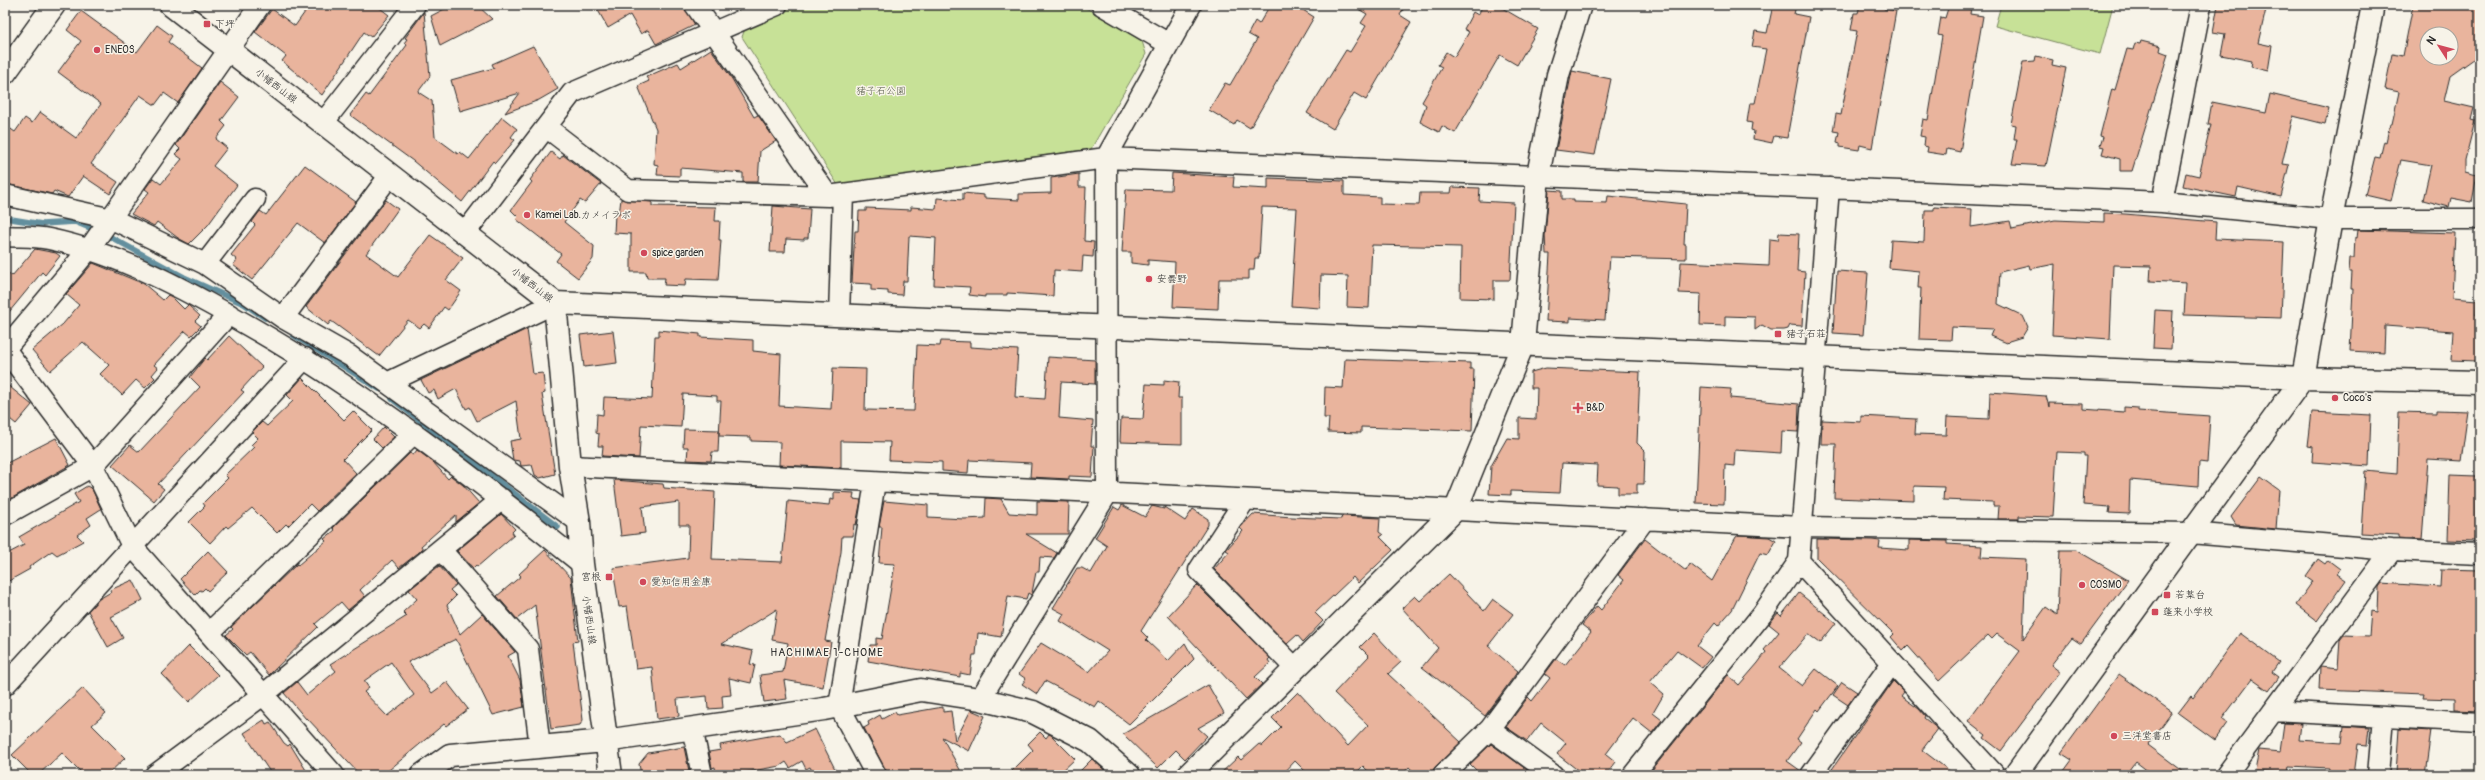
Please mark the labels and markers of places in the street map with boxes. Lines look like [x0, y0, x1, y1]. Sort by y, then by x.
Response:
place label: 下坪 [215, 18, 235, 30]
marker: 下坪 [202, 19, 212, 29]
place label: ENEOS [105, 44, 135, 56]
marker: ENEOS [92, 45, 102, 55]
place label: Kamei Lab.カメイラボ [535, 209, 631, 221]
marker: Kamei Lab.カメイラボ [522, 210, 532, 220]
place label: spice garden [652, 247, 704, 259]
marker: spice garden [639, 248, 649, 258]
place label: 安曇野 [1157, 273, 1187, 285]
marker: 安曇野 [1144, 274, 1154, 284]
place label: 猪子石荘 [1786, 328, 1826, 340]
marker: 猪子石荘 [1773, 329, 1783, 339]
place label: Coco's [2343, 392, 2372, 404]
marker: Coco's [2330, 393, 2340, 403]
place label: B&D [1586, 402, 1604, 414]
marker: B&D [1573, 403, 1583, 413]
place label: 宮根 [581, 571, 601, 583]
marker: 宮根 [604, 572, 614, 582]
place label: 愛知信用金庫 [651, 576, 711, 588]
marker: 愛知信用金庫 [638, 577, 648, 587]
place label: COSMO [2090, 579, 2122, 591]
marker: COSMO [2077, 580, 2087, 590]
place label: 若葉台 [2175, 589, 2205, 601]
marker: 若葉台 [2162, 590, 2172, 600]
place label: 蓬来小学校 [2163, 606, 2213, 618]
marker: 蓬来小学校 [2150, 607, 2160, 617]
place label: 三洋堂書店 [2122, 730, 2172, 742]
marker: 三洋堂書店 [2109, 731, 2119, 741]

